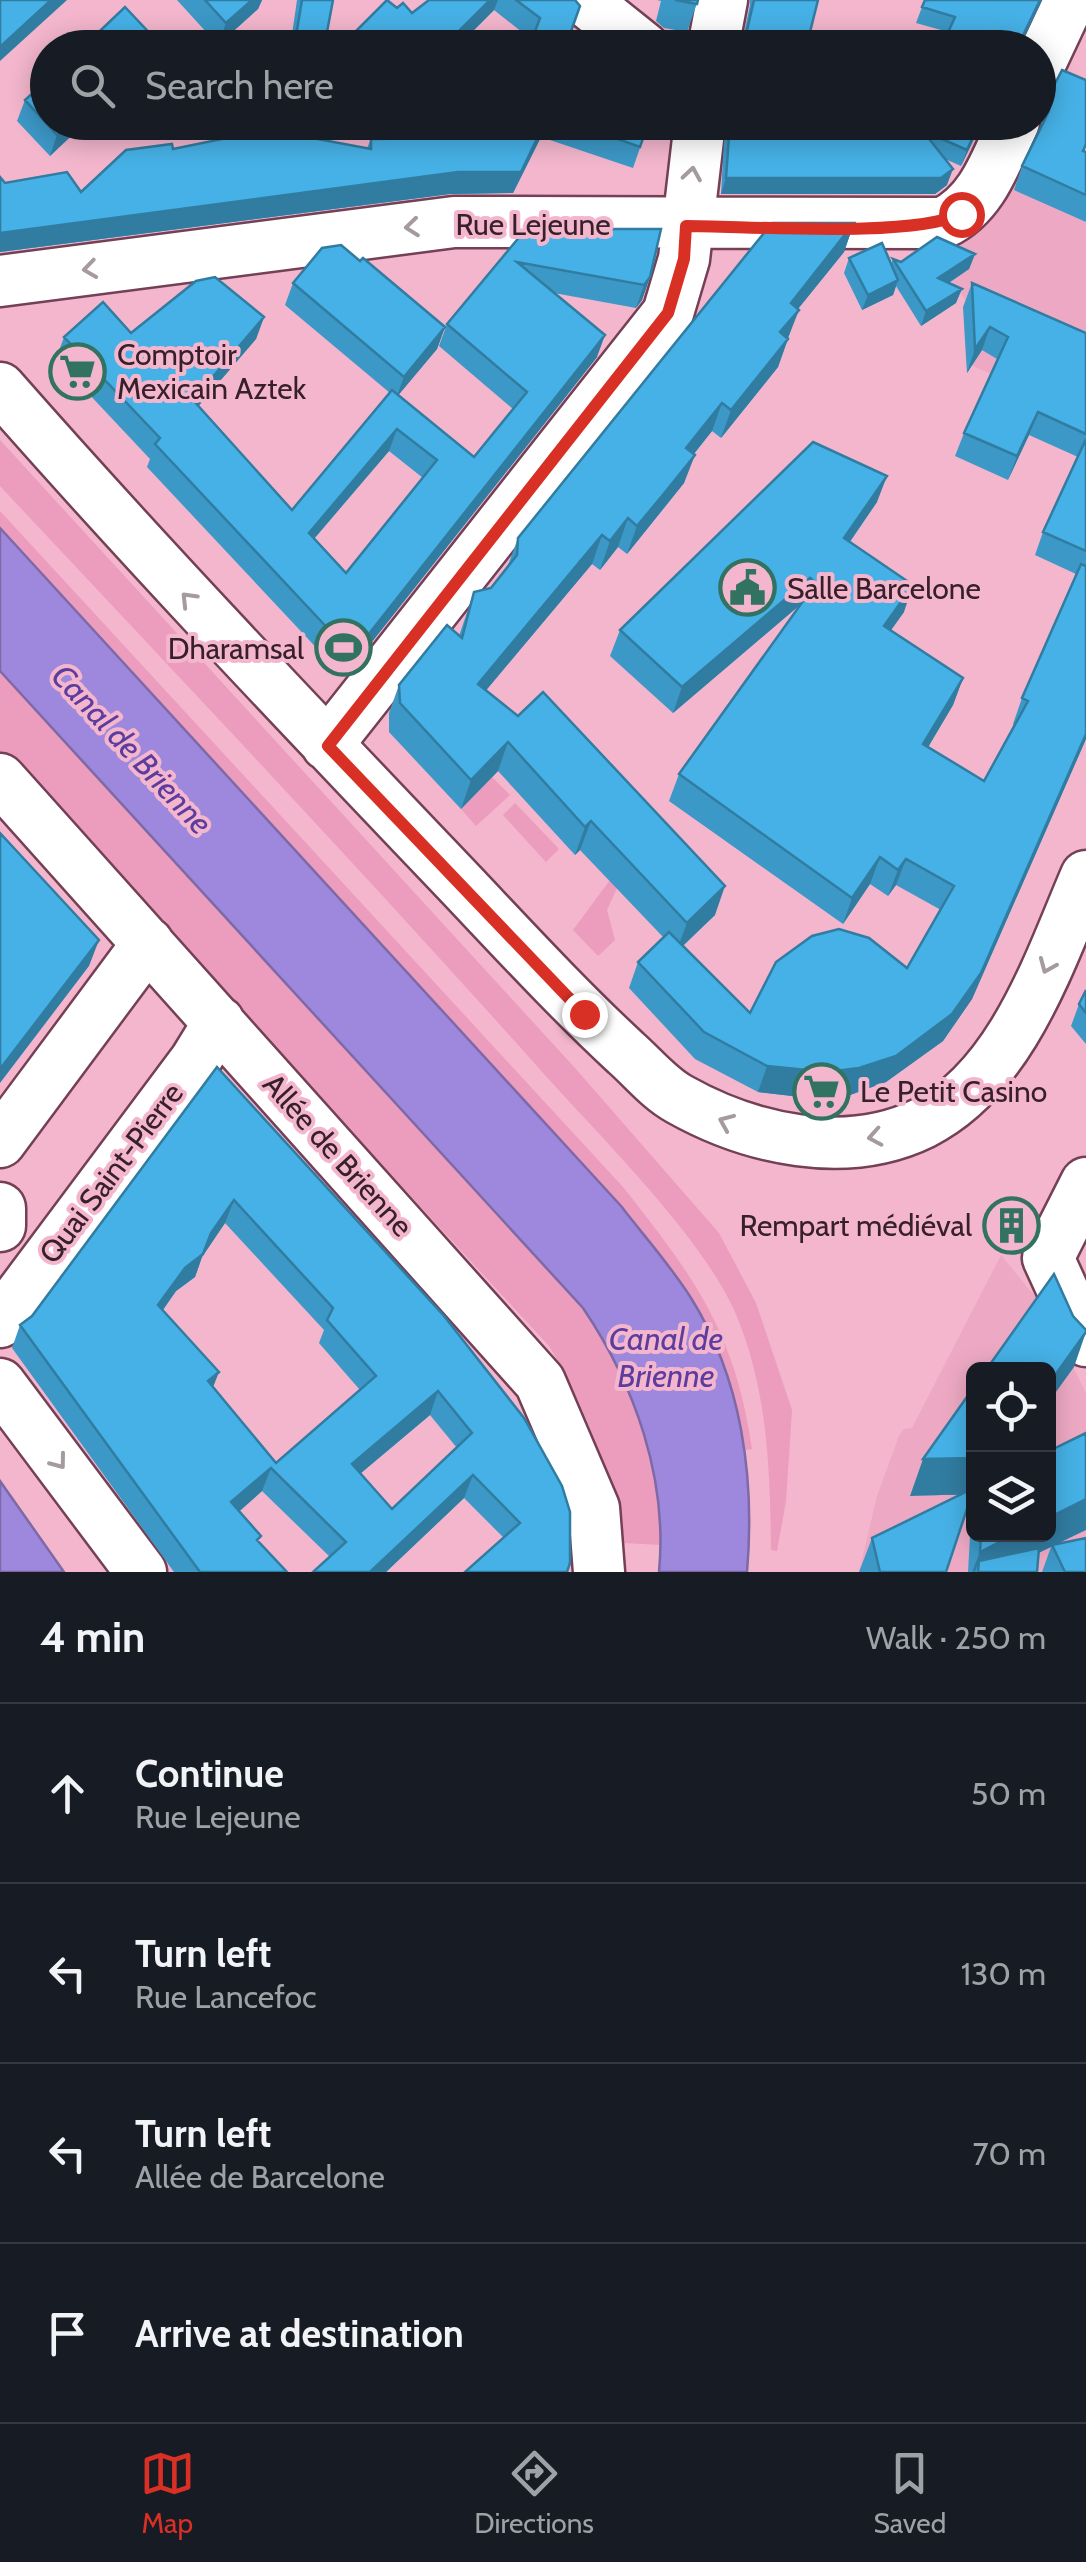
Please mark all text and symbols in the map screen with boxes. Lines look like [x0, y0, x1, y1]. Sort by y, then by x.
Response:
search box [30, 30, 1056, 140]
icon: search [65, 58, 120, 113]
text: Search here [145, 62, 334, 109]
one-way arrow [681, 166, 702, 182]
route start [939, 192, 985, 238]
street label: Rue Lejeune [455, 206, 611, 243]
one-way arrow [404, 215, 420, 237]
one-way arrow [82, 257, 98, 278]
place label: Comptoir Mexicain Aztek [117, 336, 307, 407]
supermarket icon: Comptoir Mexicain Aztek [48, 341, 108, 401]
public building icon: Salle Barcelone [718, 558, 778, 618]
place label: Salle Barcelone [787, 570, 981, 607]
one-way arrow [182, 592, 200, 611]
sports icon: Dharamsal [313, 618, 373, 678]
place label: Dharamsal [168, 630, 304, 667]
water label: Canal de Brienne [44, 656, 220, 842]
one-way arrow [1039, 955, 1059, 973]
route end [562, 992, 608, 1038]
supermarket icon: Le Petit Casino [791, 1061, 851, 1121]
street label: Allée de Brienne [255, 1066, 421, 1244]
place label: Le Petit Casino [860, 1073, 1047, 1110]
street label: Quai Saint-Pierre [31, 1075, 191, 1271]
one-way arrow [718, 1113, 736, 1133]
one-way arrow [867, 1126, 884, 1147]
building icon: Rempart médiéval [981, 1195, 1041, 1255]
place label: Rempart médiéval [739, 1207, 972, 1244]
water label: Canal de Brienne [609, 1319, 723, 1395]
map controls [966, 1362, 1056, 1542]
button: locate [966, 1362, 1056, 1452]
one-way arrow [47, 1451, 64, 1469]
button: layers [966, 1452, 1056, 1542]
text: 4 min [40, 1611, 145, 1663]
text: Walk · 250 m [866, 1618, 1046, 1657]
text: Continue [135, 1750, 284, 1797]
icon: ahead [40, 1766, 95, 1821]
text: 50 m [971, 1774, 1046, 1813]
text: Rue Lejeune [135, 1797, 301, 1836]
text: Turn left [135, 1930, 271, 1977]
icon: left [40, 1946, 95, 2001]
text: 130 m [961, 1954, 1046, 1993]
text: Rue Lancefoc [135, 1977, 317, 2016]
text: Turn left [135, 2110, 271, 2157]
icon: left [40, 2126, 95, 2181]
text: 70 m [973, 2134, 1046, 2173]
text: Allée de Barcelone [135, 2157, 385, 2196]
icon: arrive [40, 2306, 95, 2361]
text: Arrive at destination [135, 2310, 464, 2357]
tab: Map [140, 2446, 195, 2540]
tab: Directions [474, 2446, 594, 2540]
tab: Saved [874, 2446, 946, 2540]

